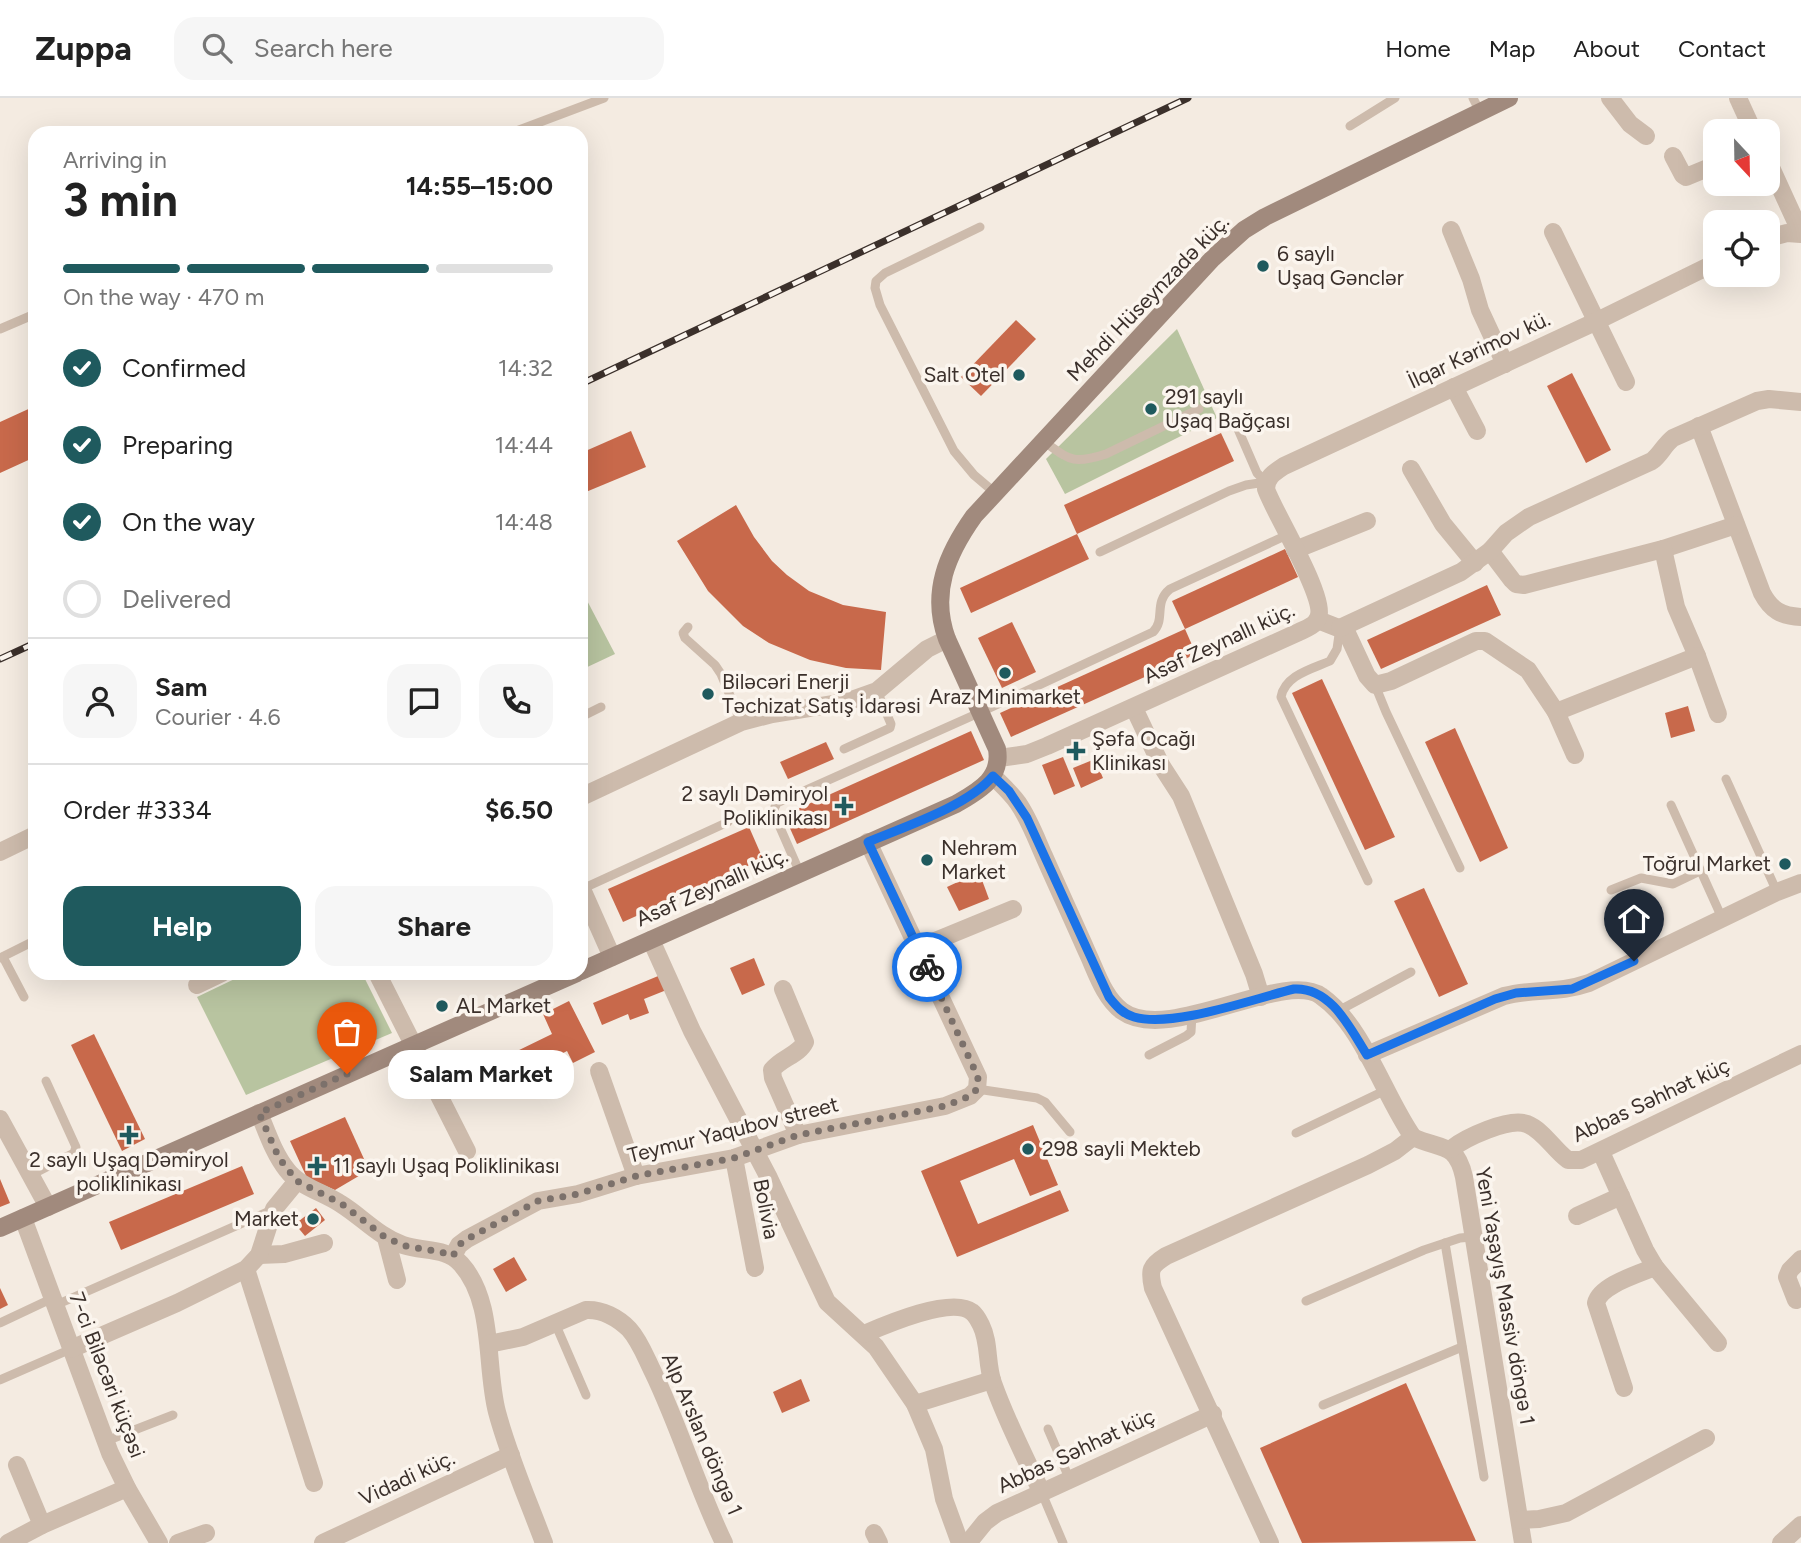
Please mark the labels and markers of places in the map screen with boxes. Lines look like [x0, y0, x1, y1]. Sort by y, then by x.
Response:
place label: 6 saylı Uşaq Gənclər [1277, 241, 1404, 290]
marker: 6 saylı Uşaq Gənclər [1255, 258, 1271, 274]
place label: Salt Otel [923, 362, 1005, 387]
marker: Salt Otel [1011, 367, 1027, 383]
place label: 291 saylı Uşaq Bağçası [1165, 384, 1290, 433]
marker: 291 saylı Uşaq Bağçası [1143, 401, 1159, 417]
marker: Araz Minimarket [997, 665, 1013, 681]
place label: Biləcəri Enerji Təchizat Satış İdarəsi [722, 669, 921, 718]
place label: Araz Minimarket [929, 684, 1081, 709]
marker: Biləcəri Enerji Təchizat Satış İdarəsi [700, 686, 716, 702]
place label: Şəfa Ocağı Klinikası [1092, 726, 1196, 775]
marker: Şəfa Ocağı Klinikası [1066, 741, 1086, 761]
place label: 2 saylı Dəmiryol Poliklinikası [681, 781, 828, 830]
marker: 2 saylı Dəmiryol Poliklinikası [834, 796, 854, 816]
place label: Nehrəm Market [941, 835, 1017, 884]
place label: Toğrul Market [1643, 851, 1771, 876]
marker: Nehrəm Market [919, 852, 935, 868]
marker: Toğrul Market [1777, 856, 1793, 872]
pin [1604, 889, 1664, 961]
place label: AL Market [456, 993, 551, 1018]
marker: AL Market [434, 998, 450, 1014]
pin [317, 1002, 377, 1074]
callout: Salam Market [389, 1049, 574, 1098]
marker: 2 saylı Uşaq Dəmiryol poliklinikası [119, 1125, 139, 1145]
place label: 298 sayli Mekteb [1042, 1136, 1201, 1161]
marker: 298 sayli Mekteb [1020, 1141, 1036, 1157]
place label: 2 saylı Uşaq Dəmiryol poliklinikası [29, 1147, 229, 1196]
place label: 11 saylı Uşaq Poliklinikası [333, 1153, 560, 1178]
marker: 11 saylı Uşaq Poliklinikası [307, 1156, 327, 1176]
place label: Market [234, 1206, 299, 1231]
marker: Market [305, 1211, 321, 1227]

